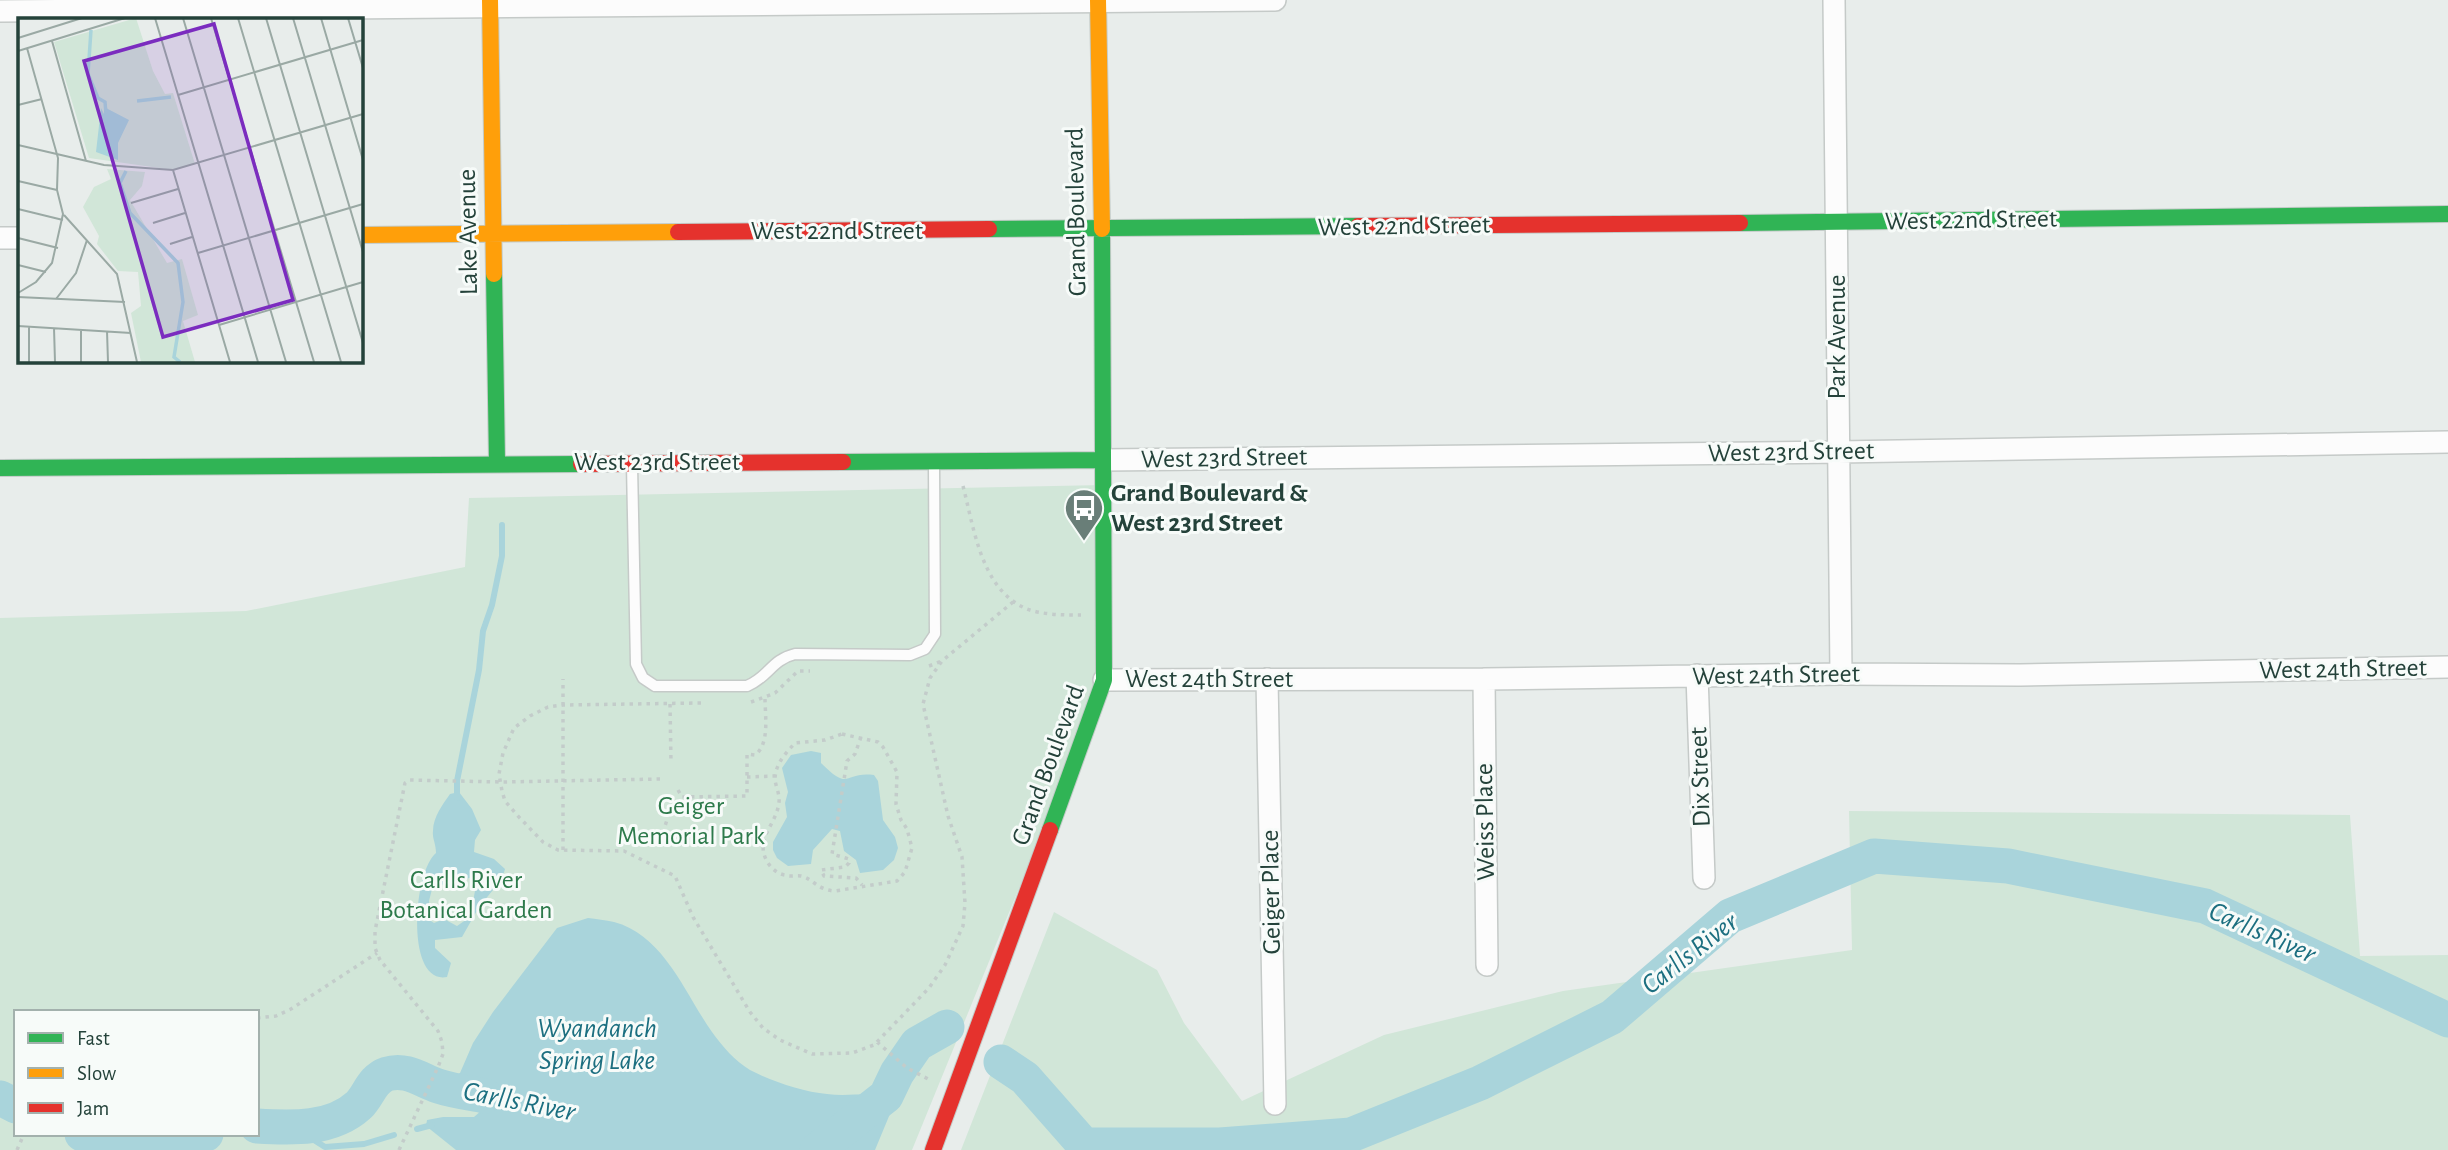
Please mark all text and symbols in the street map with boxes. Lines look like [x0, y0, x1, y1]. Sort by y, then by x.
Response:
inset map [18, 18, 362, 362]
street label: Grand Boulevard [1062, 128, 1090, 296]
street label: Lake Avenue [454, 169, 482, 295]
street label: West 22nd Street [1885, 205, 2057, 235]
street label: West 22nd Street [1318, 211, 1490, 241]
street label: West 22nd Street [751, 218, 923, 244]
street label: Park Avenue [1824, 275, 1850, 399]
street label: West 23rd Street [1708, 438, 1874, 466]
street label: West 23rd Street [1141, 444, 1307, 472]
street label: West 23rd Street [574, 449, 740, 475]
place label: Grand Boulevard & West 23rd Street [1111, 480, 1308, 536]
bus stop icon: Grand Boulevard & West 23rd Street [1063, 487, 1105, 542]
street label: West 24th Street [2259, 655, 2427, 683]
street label: West 24th Street [1692, 661, 1860, 689]
street label: West 24th Street [1125, 666, 1293, 692]
street label: Grand Boulevard [1007, 681, 1089, 849]
street label: Dix Street [1685, 727, 1715, 827]
street label: Weiss Place [1471, 763, 1499, 881]
park label: Geiger Memorial Park [617, 793, 765, 849]
street label: Geiger Place [1257, 829, 1285, 955]
park label: Carlls River Botanical Garden [379, 867, 553, 923]
water label: Carlls River [2205, 897, 2320, 969]
water label: Carlls River [1637, 908, 1744, 1000]
legend [14, 1010, 259, 1136]
water label: Wyandanch Spring Lake [537, 1015, 657, 1075]
text: Fast [77, 1028, 110, 1049]
text: Slow [77, 1063, 116, 1084]
water label: Carlls River [461, 1077, 578, 1127]
text: Jam [77, 1098, 109, 1119]

